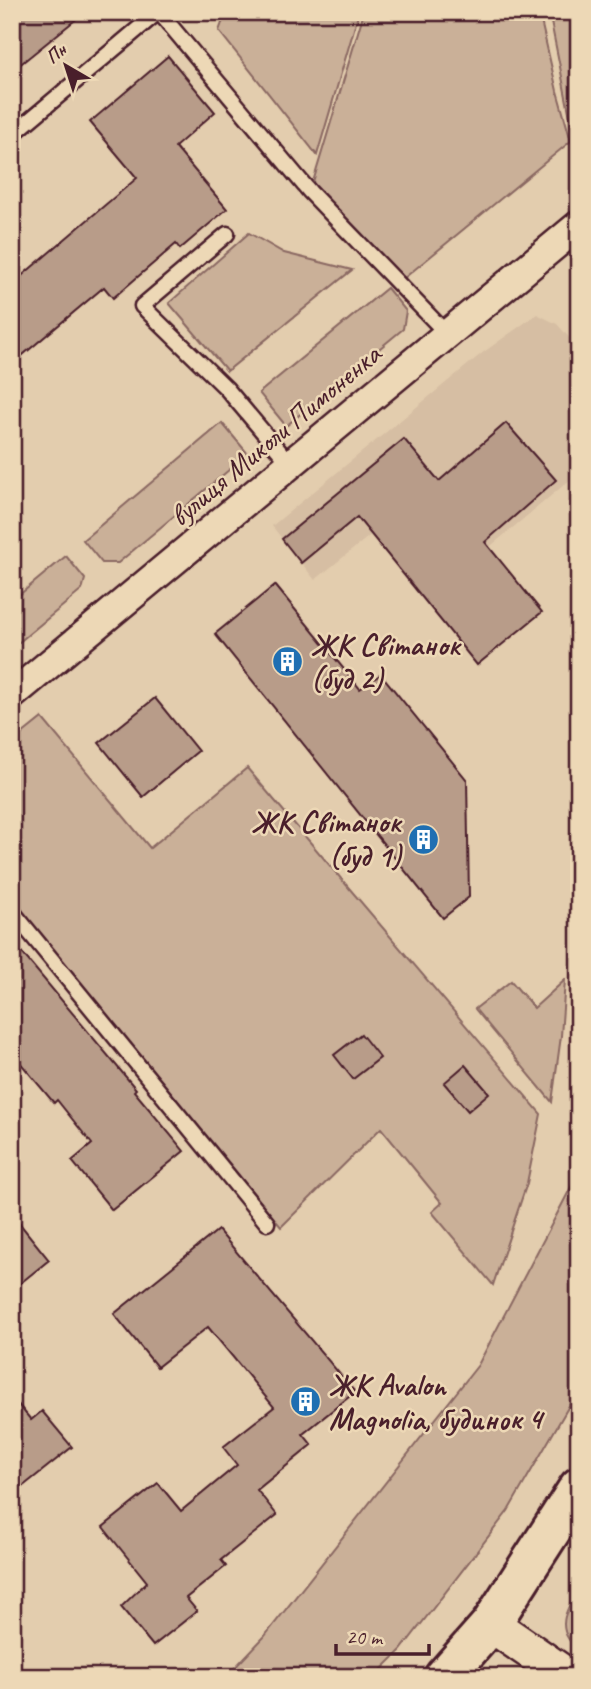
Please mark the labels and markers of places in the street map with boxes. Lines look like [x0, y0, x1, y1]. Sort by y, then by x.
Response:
place label: ЖК Світанок (буд 2) [311, 626, 462, 698]
building icon: ЖК Світанок (буд 2) [271, 645, 305, 679]
place label: ЖК Світанок (буд 1) [252, 803, 403, 875]
building icon: ЖК Світанок (буд 1) [407, 822, 441, 856]
place label: ЖК Avalon Magnolia, будинок 4 [329, 1366, 545, 1438]
building icon: ЖК Avalon Magnolia, будинок 4 [289, 1385, 323, 1419]

